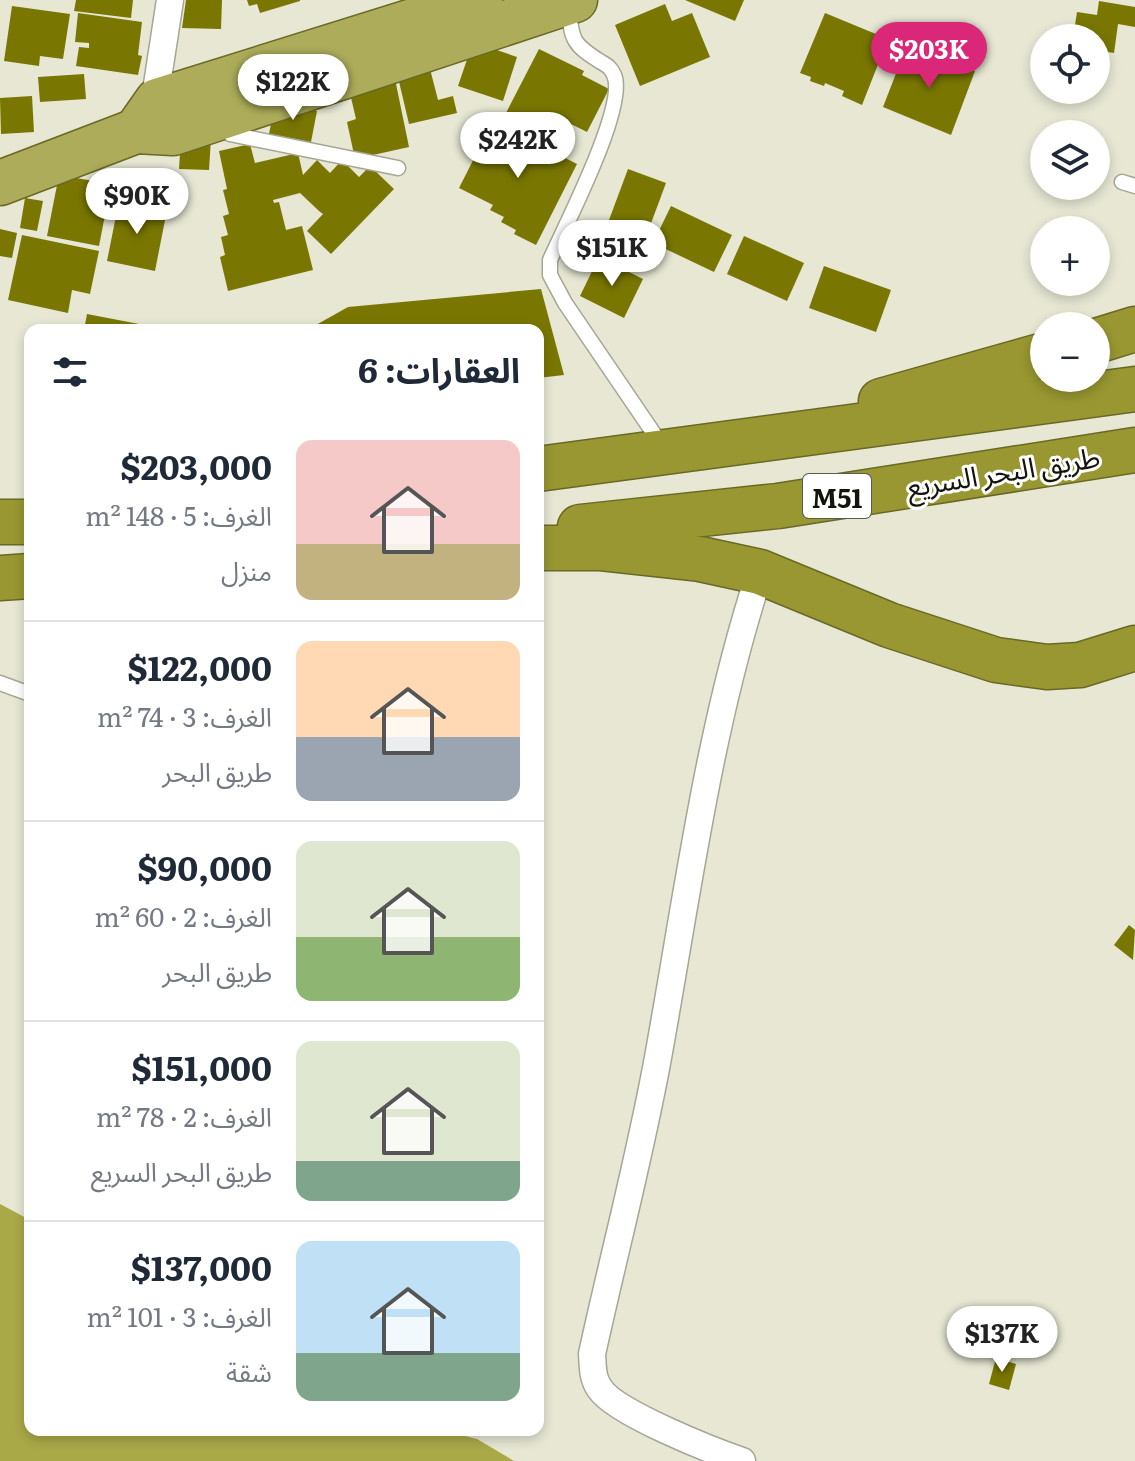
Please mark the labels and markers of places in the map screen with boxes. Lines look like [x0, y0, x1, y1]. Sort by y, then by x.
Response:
pin: $203K [873, 22, 985, 90]
pin: $122K [237, 54, 349, 122]
pin: $242K [462, 112, 574, 180]
pin: $90K [90, 168, 184, 236]
pin: $151K [556, 220, 668, 288]
pin: $137K [946, 1306, 1058, 1374]

